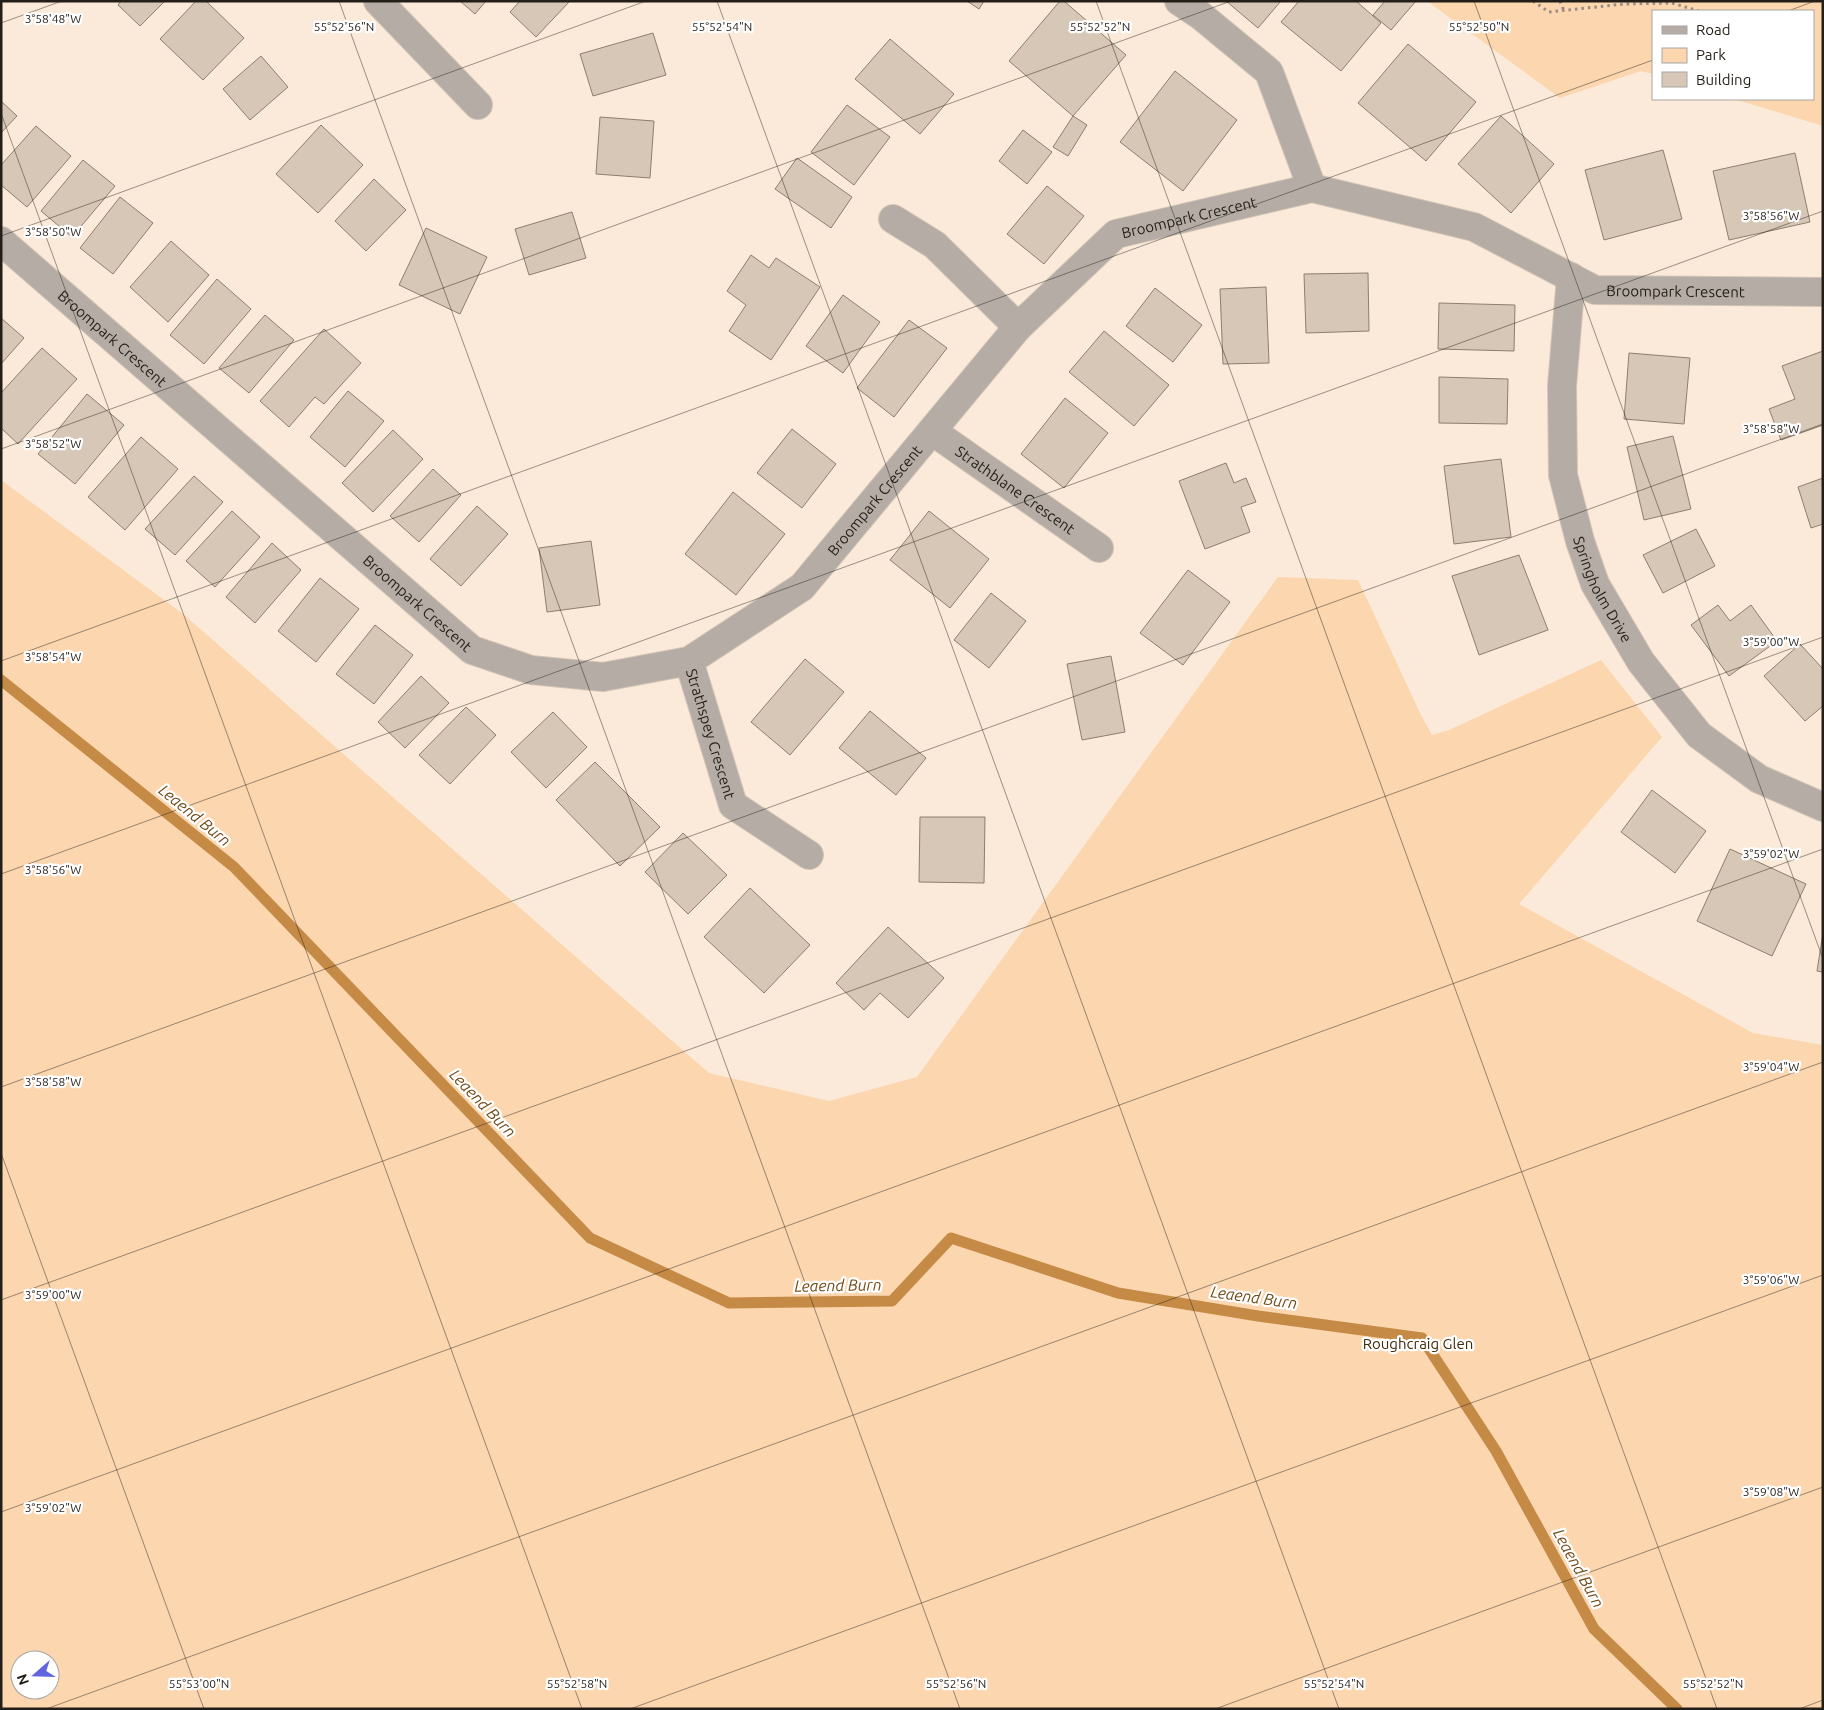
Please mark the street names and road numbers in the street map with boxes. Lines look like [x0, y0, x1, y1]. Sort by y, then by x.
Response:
street label: Broompark Crescent [1120, 193, 1258, 241]
street label: Broompark Crescent [1606, 282, 1745, 300]
street label: Broompark Crescent [55, 286, 171, 390]
street label: Broompark Crescent [823, 441, 925, 559]
street label: Strathblane Crescent [953, 442, 1079, 537]
street label: Springholm Drive [1571, 534, 1636, 645]
street label: Broompark Crescent [360, 551, 476, 655]
street label: Strathspey Crescent [683, 667, 739, 801]

